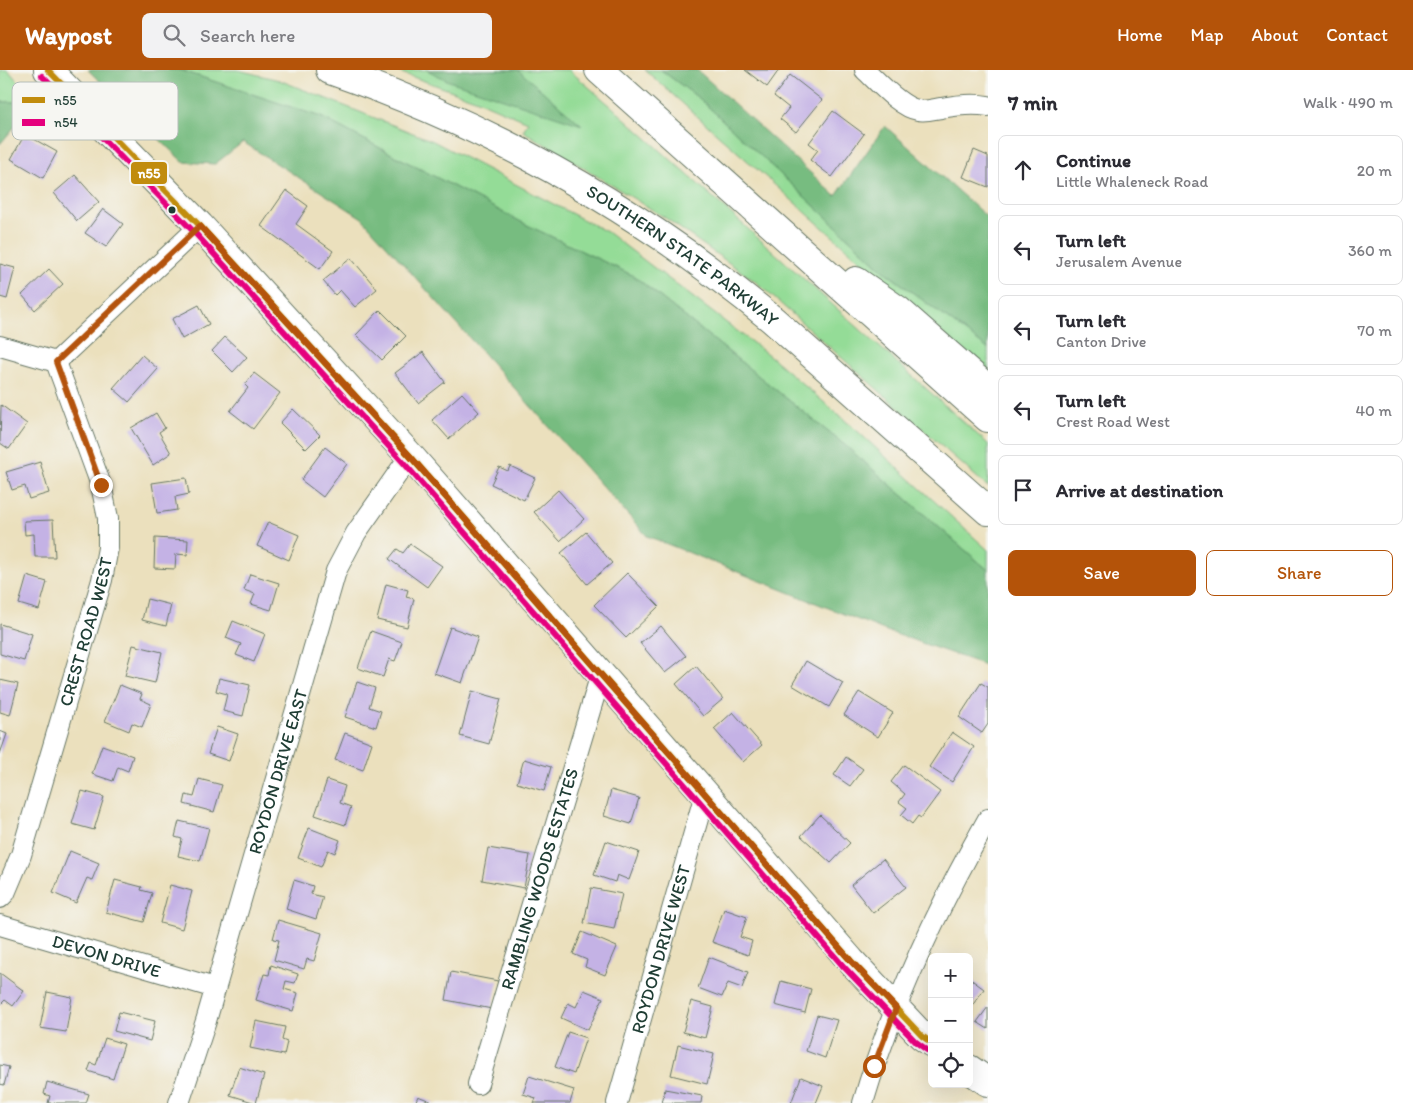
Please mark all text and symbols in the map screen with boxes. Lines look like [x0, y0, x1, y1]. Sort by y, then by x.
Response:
search box [142, 13, 492, 58]
text: Waypost [25, 21, 112, 50]
icon: search [160, 21, 188, 49]
text: Search here [200, 24, 295, 47]
text: Home [1117, 24, 1163, 46]
text: Map [1191, 24, 1224, 46]
text: About [1252, 24, 1298, 46]
text: Contact [1326, 24, 1388, 46]
legend [12, 82, 178, 140]
text: 7 min [1008, 90, 1057, 115]
text: n55 [54, 92, 77, 109]
text: Walk · 490 m [1303, 93, 1393, 112]
text: n54 [54, 114, 78, 131]
text: Continue [1056, 149, 1131, 172]
icon: ahead [1009, 156, 1037, 184]
line badge: n55 [130, 161, 168, 185]
text: 20 m [1357, 161, 1392, 180]
text: n55 [137, 165, 161, 182]
text: Little Whaleneck Road [1056, 172, 1208, 191]
street label: SOUTHERN STATE PARKWAY [582, 180, 783, 331]
unlabelled marker [167, 205, 177, 215]
text: Turn left [1056, 229, 1126, 252]
icon: left [1009, 236, 1037, 264]
text: 360 m [1348, 241, 1392, 260]
text: Jerusalem Avenue [1056, 252, 1182, 271]
text: Turn left [1056, 309, 1126, 332]
icon: left [1009, 316, 1037, 344]
text: 70 m [1357, 321, 1392, 340]
text: Canton Drive [1056, 332, 1147, 351]
text: Turn left [1056, 389, 1126, 412]
icon: left [1009, 396, 1037, 424]
text: 40 m [1355, 401, 1392, 420]
text: Crest Road West [1056, 412, 1170, 431]
route end [90, 474, 113, 497]
icon: arrive [1009, 476, 1037, 504]
text: Arrive at destination [1056, 479, 1223, 502]
button: Save [1008, 550, 1196, 596]
button: Share [1206, 550, 1393, 596]
street label: CREST ROAD WEST [54, 555, 117, 709]
street label: ROYDON DRIVE EAST [244, 686, 312, 857]
street label: RAMBLING WOODS ESTATES [496, 766, 583, 992]
street label: ROYDON DRIVE WEST [626, 862, 695, 1036]
street label: DEVON DRIVE [50, 930, 163, 983]
map controls [928, 953, 973, 1088]
button: + [928, 953, 973, 998]
button: − [928, 998, 973, 1043]
button: locate [928, 1043, 973, 1088]
route start [863, 1055, 886, 1078]

